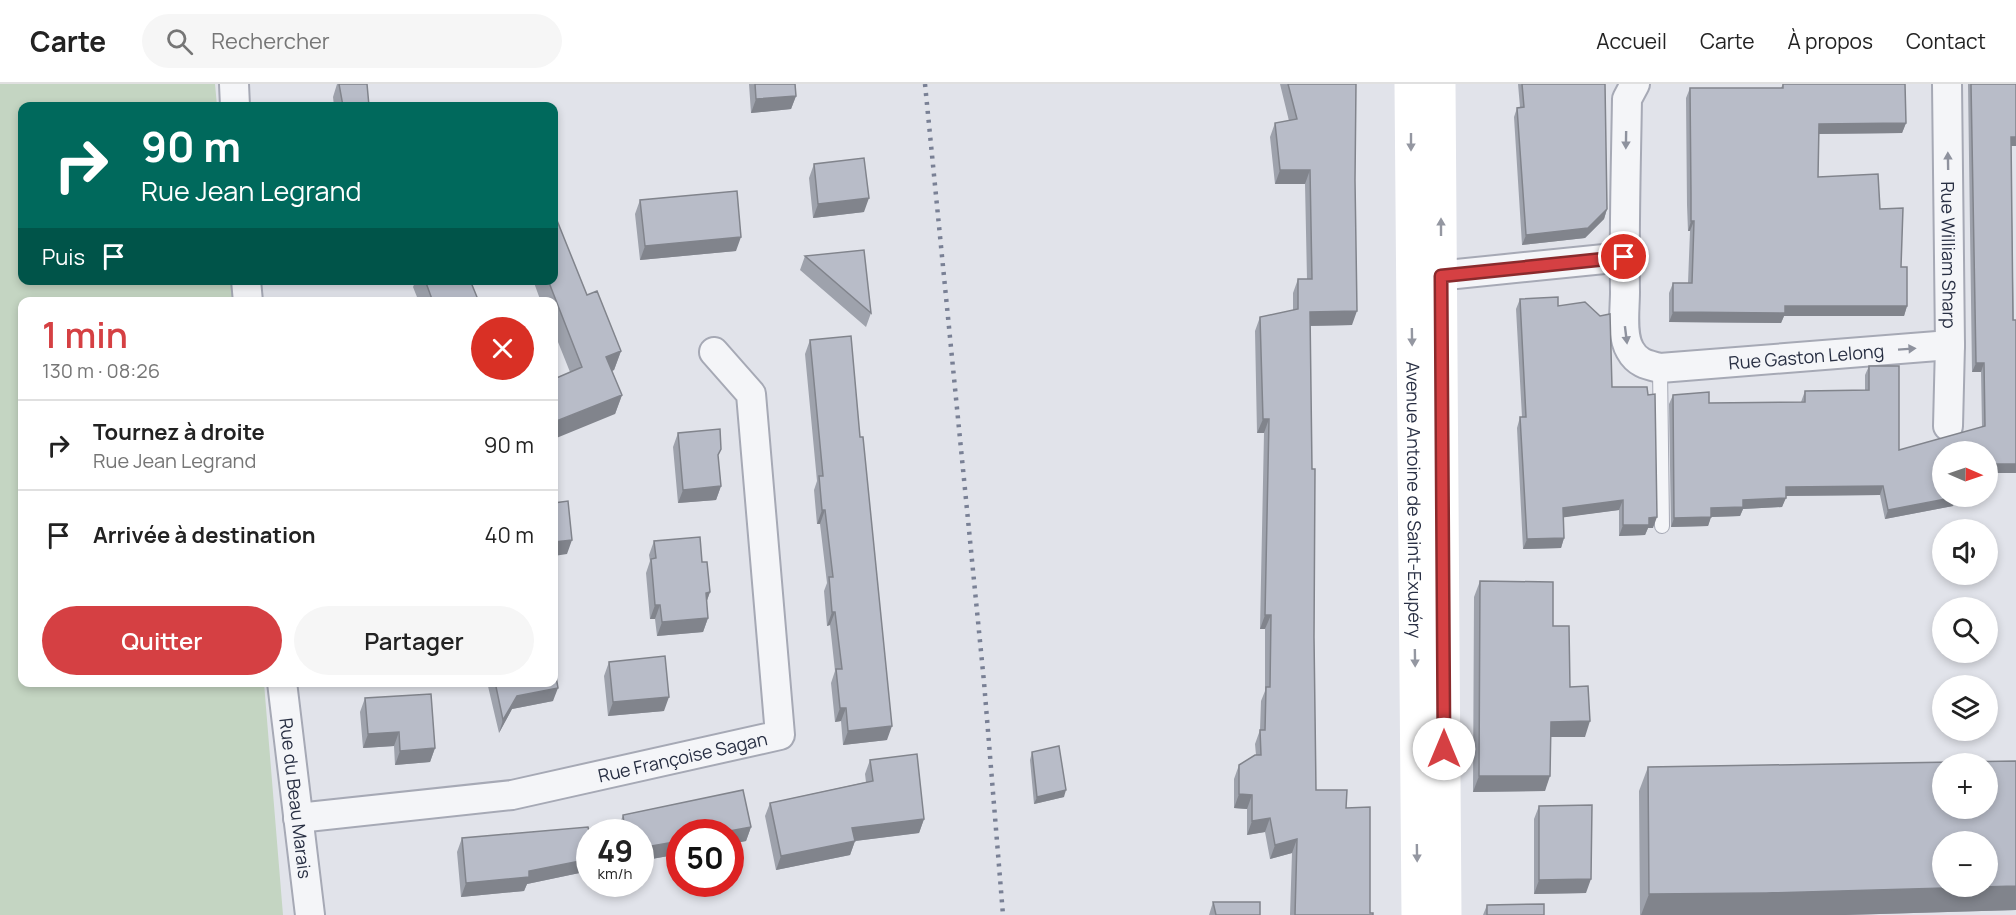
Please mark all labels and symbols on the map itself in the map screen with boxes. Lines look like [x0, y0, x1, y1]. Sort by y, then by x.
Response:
one-way arrow [1621, 131, 1631, 150]
one-way arrow [1406, 133, 1416, 152]
one-way arrow [1943, 151, 1953, 170]
street label: Rue William Sharp [1936, 181, 1962, 329]
one-way arrow [1436, 217, 1445, 236]
pin [1598, 231, 1649, 282]
one-way arrow [1622, 325, 1631, 344]
one-way arrow [1408, 328, 1417, 347]
street label: Rue Gaston Lelong [1727, 338, 1885, 375]
one-way arrow [1898, 344, 1917, 353]
street label: Avenue Antoine de Saint-Exupéry [1401, 361, 1428, 639]
north arrow [1932, 441, 1998, 507]
one-way arrow [1411, 649, 1420, 668]
street label: Rue du Beau Marais [274, 716, 318, 880]
position arrow [1412, 717, 1476, 781]
street label: Rue Françoise Sagan [596, 726, 769, 787]
speed limit sign: 50 [666, 819, 744, 897]
one-way arrow [1412, 844, 1422, 863]

